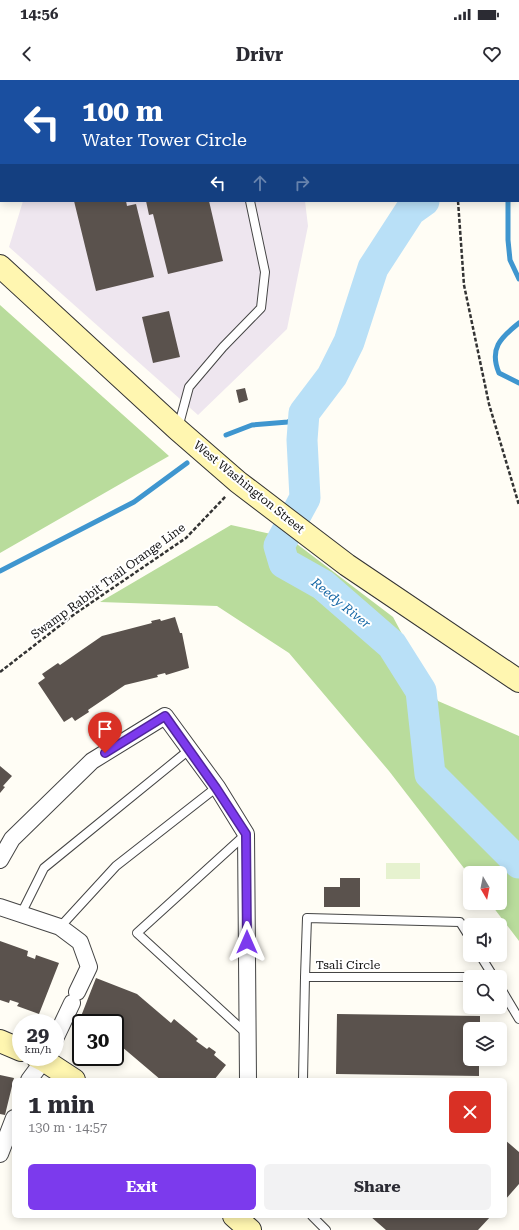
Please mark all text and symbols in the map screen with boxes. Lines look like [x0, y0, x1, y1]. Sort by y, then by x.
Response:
text: 14:56 [20, 5, 58, 23]
icon: back [16, 43, 38, 65]
icon: heart [481, 43, 503, 65]
text: Drivr [236, 44, 283, 65]
text: 100 m [82, 95, 163, 128]
icon: left [16, 96, 68, 148]
text: Water Tower Circle [82, 129, 247, 150]
icon: left [207, 172, 229, 194]
icon: ahead [249, 172, 271, 194]
icon: right [291, 172, 313, 194]
street label: West Washington Street [191, 438, 308, 536]
street label: Swamp Rabbit Trail Orange Line [28, 520, 188, 642]
water label: Reedy River [308, 574, 374, 632]
pin [88, 712, 122, 753]
icon: arrive [94, 718, 116, 740]
north arrow [463, 866, 507, 910]
map controls [463, 866, 507, 1066]
button: sound [463, 918, 507, 962]
position arrow [226, 921, 268, 963]
street label: Tsali Circle [316, 958, 381, 972]
button: search [463, 970, 507, 1014]
speed limit sign: 30 [72, 1014, 124, 1066]
button: layers [463, 1022, 507, 1066]
text: 29 [27, 1023, 49, 1047]
text: km/h [25, 1044, 51, 1055]
text: 1 min [28, 1091, 95, 1119]
button: close [449, 1091, 491, 1133]
text: 130 m · 14:57 [28, 1120, 107, 1135]
button: Exit [28, 1164, 256, 1210]
button: Share [264, 1164, 491, 1210]

